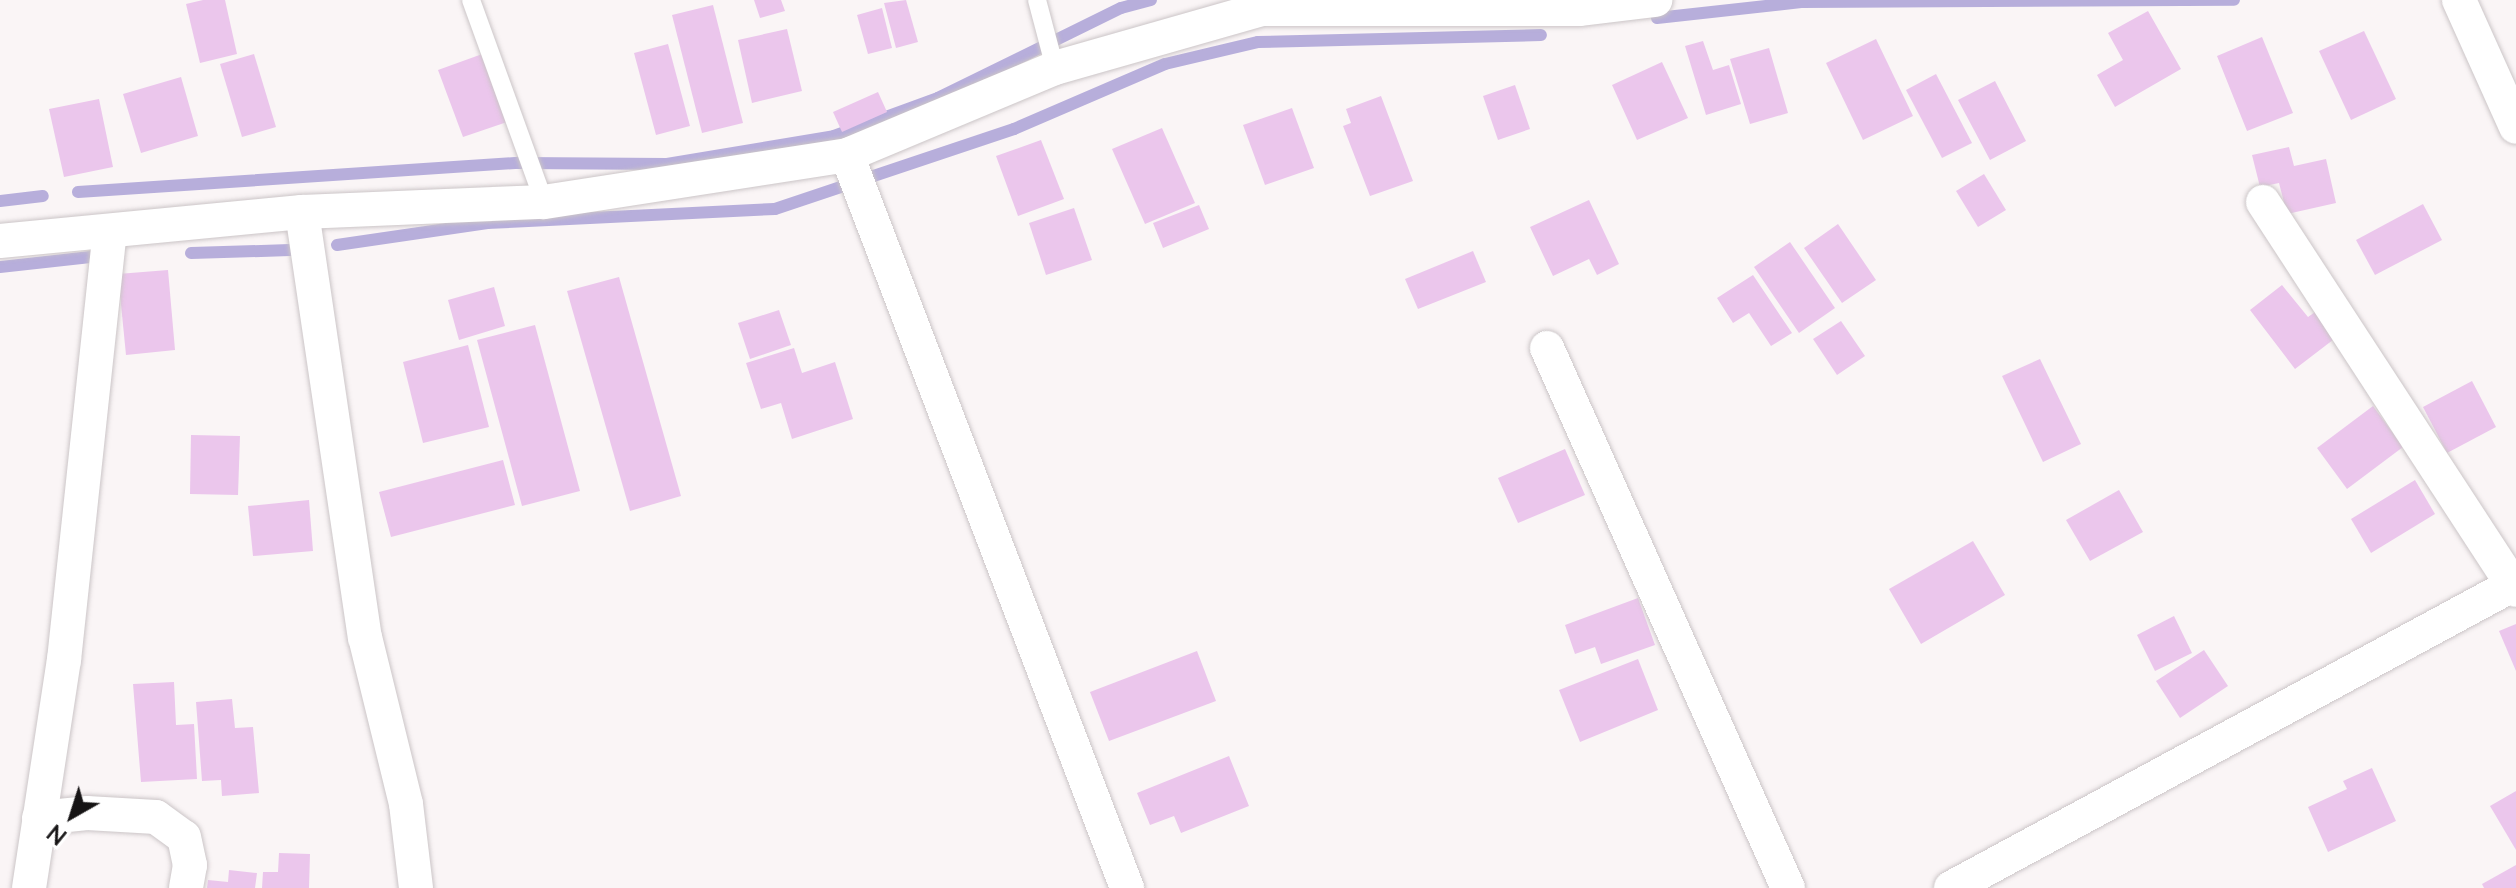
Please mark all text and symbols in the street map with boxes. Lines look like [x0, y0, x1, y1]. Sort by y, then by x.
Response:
north arrow [32, 776, 112, 856]
text: N [42, 819, 72, 851]

